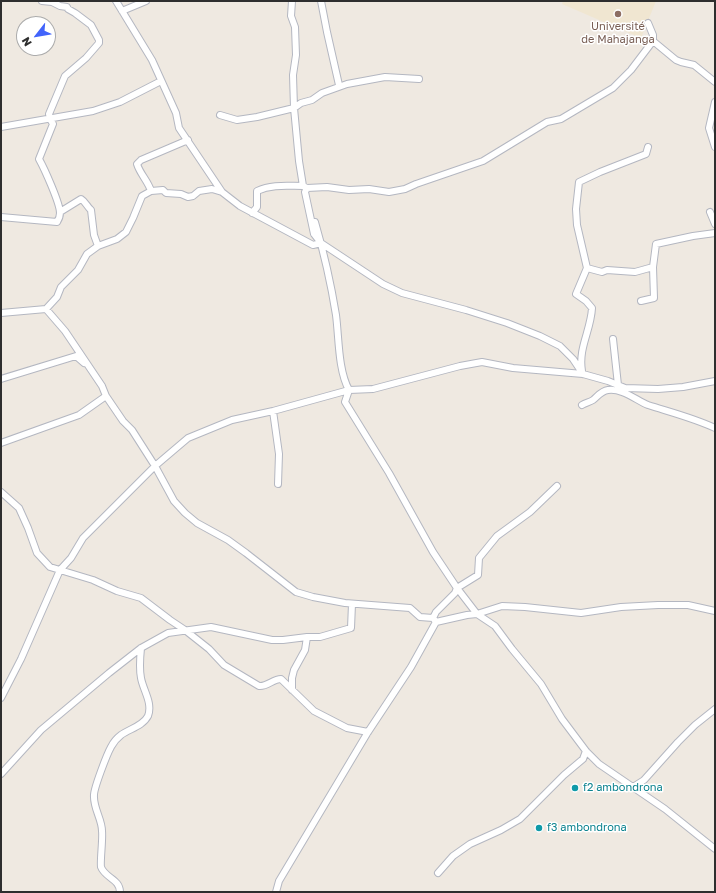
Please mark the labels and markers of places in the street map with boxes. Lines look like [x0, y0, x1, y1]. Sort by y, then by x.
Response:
marker: Université de Mahajanga [613, 9, 623, 19]
place label: Université de Mahajanga [581, 20, 655, 46]
place label: f2 ambondrona [583, 781, 663, 795]
marker: f2 ambondrona [570, 783, 580, 793]
place label: f3 ambondrona [547, 821, 627, 835]
marker: f3 ambondrona [534, 823, 544, 833]

